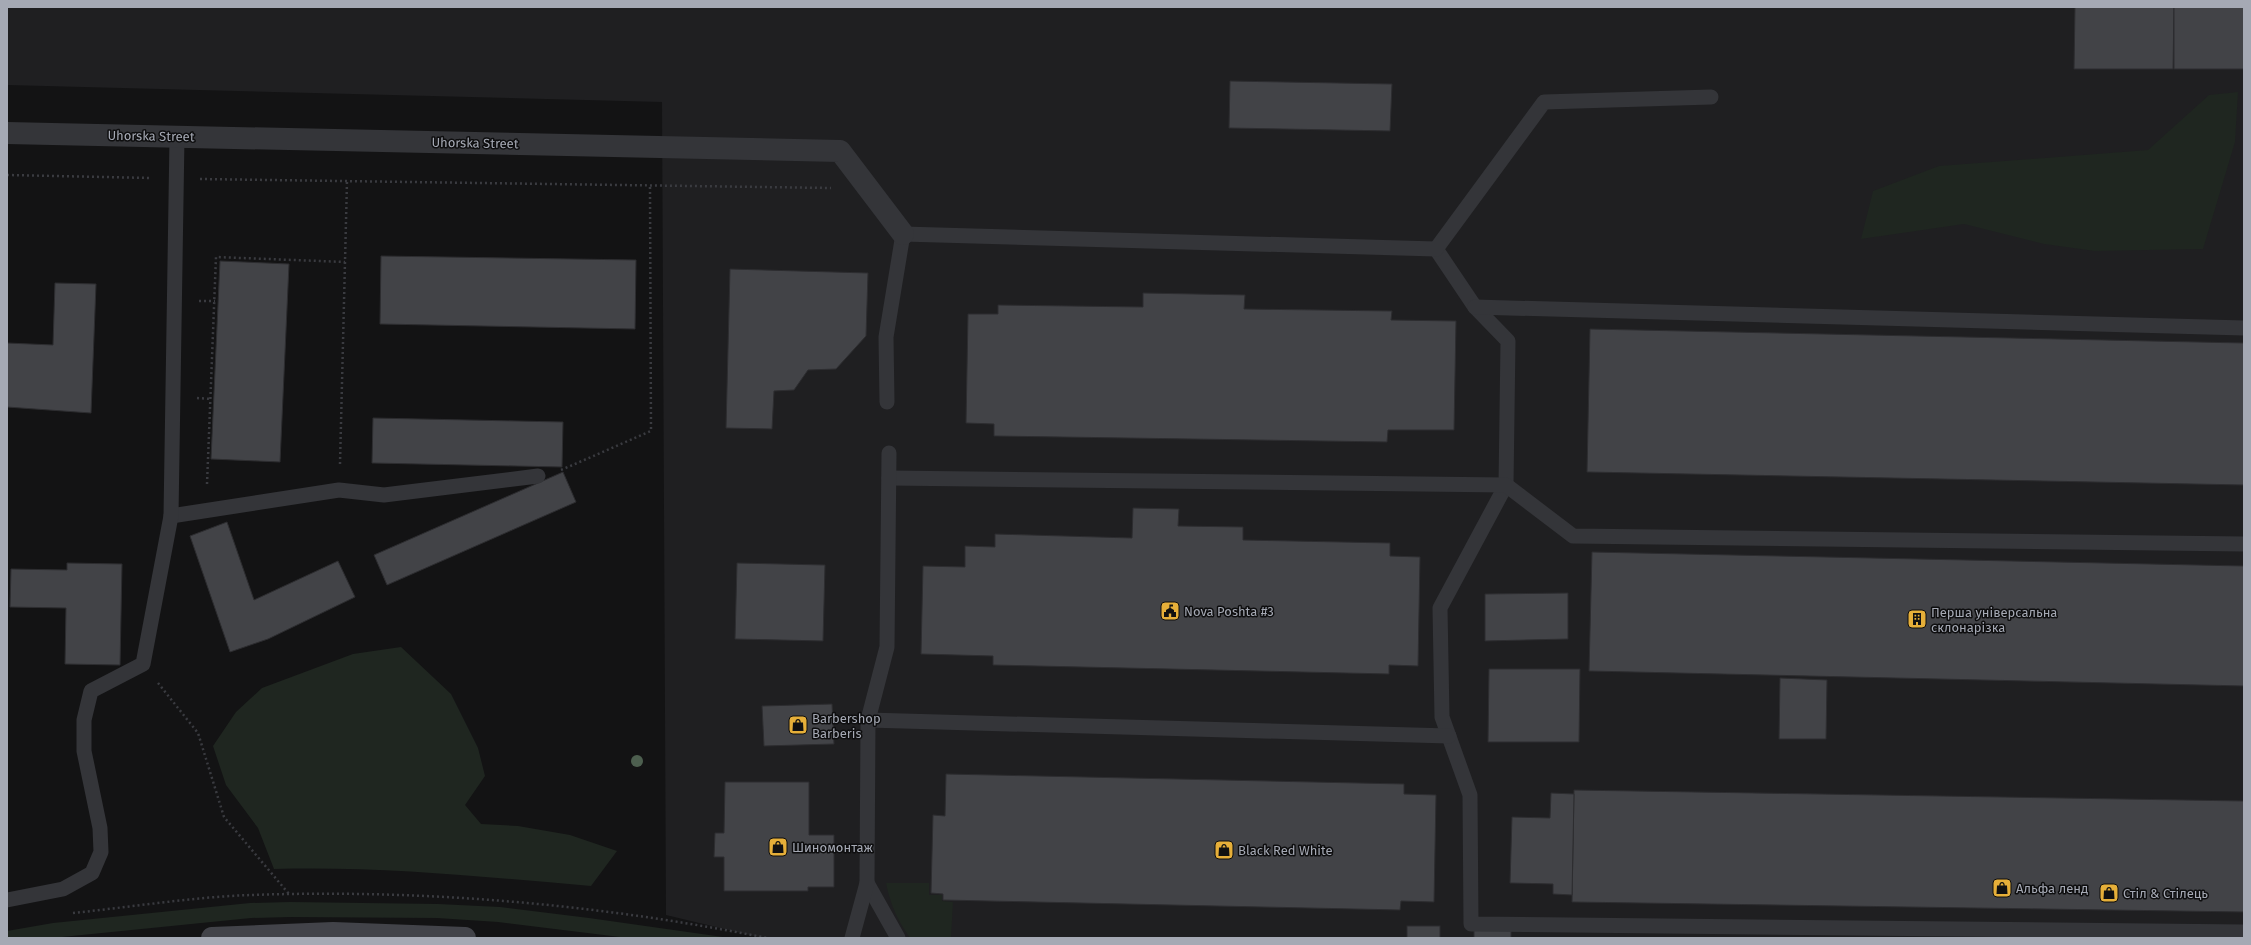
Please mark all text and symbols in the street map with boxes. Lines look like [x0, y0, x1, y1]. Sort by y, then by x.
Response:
street label: Uhorska Street [107, 128, 195, 144]
street label: Uhorska Street [431, 135, 519, 151]
public building icon: Nova Poshta #3 [1159, 600, 1181, 622]
place label: Nova Poshta #3 [1184, 604, 1274, 619]
place label: Перша універсальна склонарізка [1931, 605, 2057, 635]
building icon: Перша універсальна склонарізка [1906, 608, 1928, 630]
place label: Barbershop Barberis [812, 711, 881, 741]
shop icon: Barbershop Barberis [787, 714, 809, 736]
shop icon: Шиномонтаж [767, 836, 789, 858]
shop icon: Black Red White [1213, 839, 1235, 861]
place label: Шиномонтаж [792, 840, 874, 855]
place label: Black Red White [1238, 843, 1333, 858]
shop icon: Альфа ленд [1991, 877, 2013, 899]
place label: Альфа ленд [2016, 881, 2088, 896]
shop icon: Стіл & Стілець [2098, 882, 2120, 904]
place label: Стіл & Стілець [2123, 886, 2208, 901]

